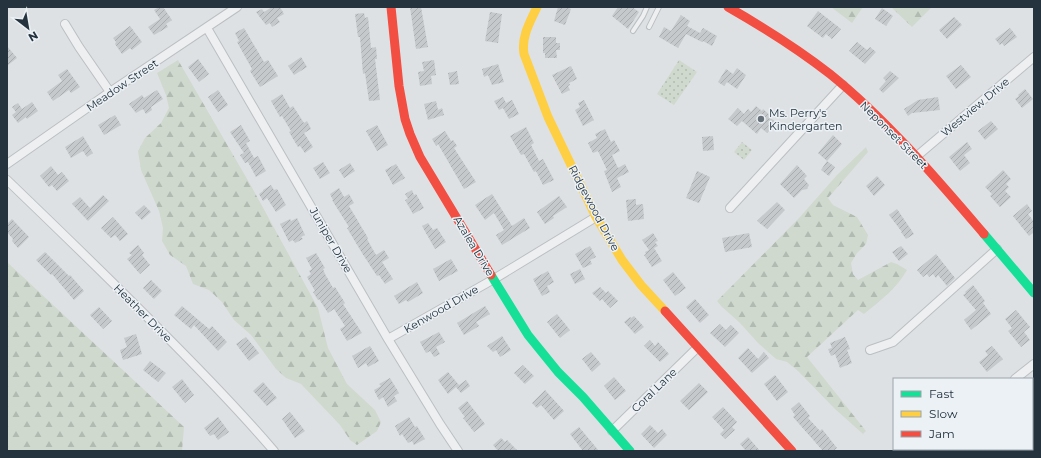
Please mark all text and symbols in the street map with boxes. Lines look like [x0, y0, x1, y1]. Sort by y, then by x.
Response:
north arrow [8, 8, 48, 48]
text: N [26, 28, 41, 45]
street label: Meadow Street [83, 56, 161, 114]
street label: Westview Drive [938, 74, 1012, 140]
street label: Neponset Street [857, 98, 931, 172]
place label: Ms. Perry's Kindergarten [769, 106, 843, 133]
marker: Ms. Perry's Kindergarten [756, 114, 766, 124]
street label: Ridgewood Drive [566, 163, 623, 253]
street label: Juniper Drive [306, 204, 356, 276]
street label: Azalea Drive [451, 213, 498, 279]
street label: Heather Drive [111, 281, 175, 345]
street label: Kenwood Drive [401, 282, 481, 336]
street label: Coral Lane [628, 365, 680, 415]
legend [893, 378, 1033, 450]
text: Fast [929, 386, 954, 401]
text: Slow [929, 406, 958, 421]
text: Jam [928, 426, 955, 441]

